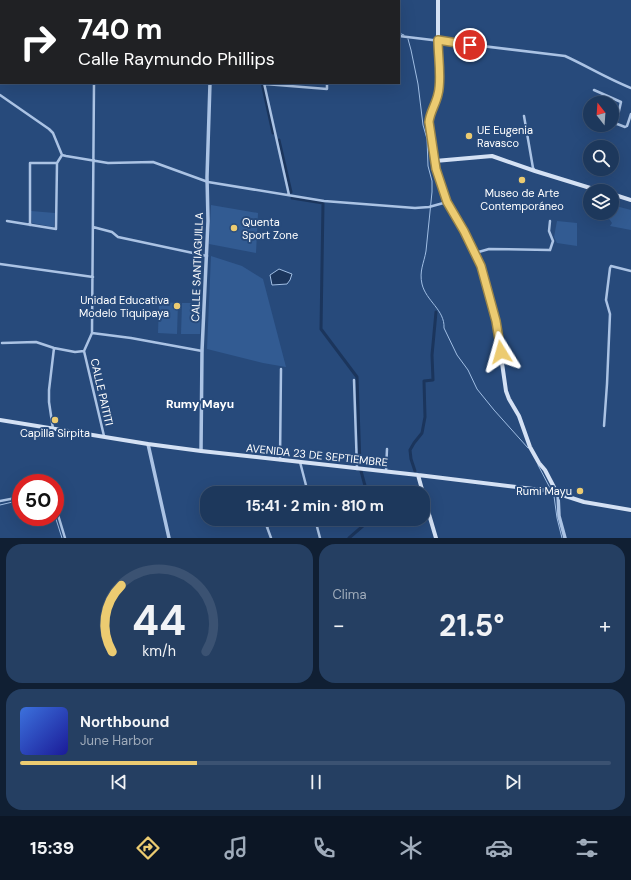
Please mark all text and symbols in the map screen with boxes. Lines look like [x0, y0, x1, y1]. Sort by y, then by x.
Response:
text: 740 m [78, 11, 162, 48]
icon: right [12, 16, 64, 68]
pin [453, 28, 487, 62]
icon: arrive [459, 34, 481, 56]
text: Calle Raymundo Phillips [78, 47, 275, 71]
north arrow [583, 96, 619, 132]
map controls [583, 96, 619, 220]
place label: UE Eugenia Ravasco [477, 123, 533, 150]
marker: UE Eugenia Ravasco [464, 131, 474, 141]
button: search [583, 140, 619, 176]
marker: Museo de Arte Contemporáneo [517, 175, 527, 185]
button: layers [583, 184, 619, 220]
place label: Museo de Arte Contemporáneo [480, 186, 564, 213]
street label: CALLE SANTIAGUILLA [188, 212, 206, 322]
place label: Quenta Sport Zone [242, 215, 298, 242]
marker: Quenta Sport Zone [229, 223, 239, 233]
place label: Unidad Educativa Modelo Tiquipaya [79, 293, 169, 320]
marker: Unidad Educativa Modelo Tiquipaya [172, 301, 182, 311]
position arrow [480, 331, 522, 373]
street label: CALLE PAITITI [87, 357, 117, 427]
district label: Rumy Mayu [166, 396, 234, 412]
marker: Capilla Sirpita [50, 415, 60, 425]
place label: Capilla Sirpita [20, 426, 90, 440]
street label: AVENIDA 23 DE SEPTIEMBRE [246, 441, 388, 469]
speed limit sign: 50 [12, 474, 64, 526]
place label: Rumi Mayu [516, 484, 572, 498]
marker: Rumi Mayu [575, 486, 585, 496]
text: 15:41 · 2 min · 810 m [246, 496, 384, 516]
text: Clima [333, 586, 367, 603]
text: 44 [132, 593, 186, 647]
text: 21.5° [439, 606, 504, 645]
text: − [333, 611, 345, 640]
text: + [599, 611, 611, 640]
text: km/h [142, 641, 176, 659]
text: Northbound [80, 712, 169, 732]
text: June Harbor [80, 732, 154, 749]
icon: previous [108, 771, 130, 793]
icon: pause [305, 771, 327, 793]
icon: next [502, 771, 524, 793]
icon: directions [134, 834, 162, 862]
icon: music [222, 834, 250, 862]
icon: phone [310, 834, 338, 862]
icon: climate [397, 834, 425, 862]
icon: car [485, 834, 513, 862]
icon: filters [573, 834, 601, 862]
text: 15:39 [30, 836, 74, 860]

